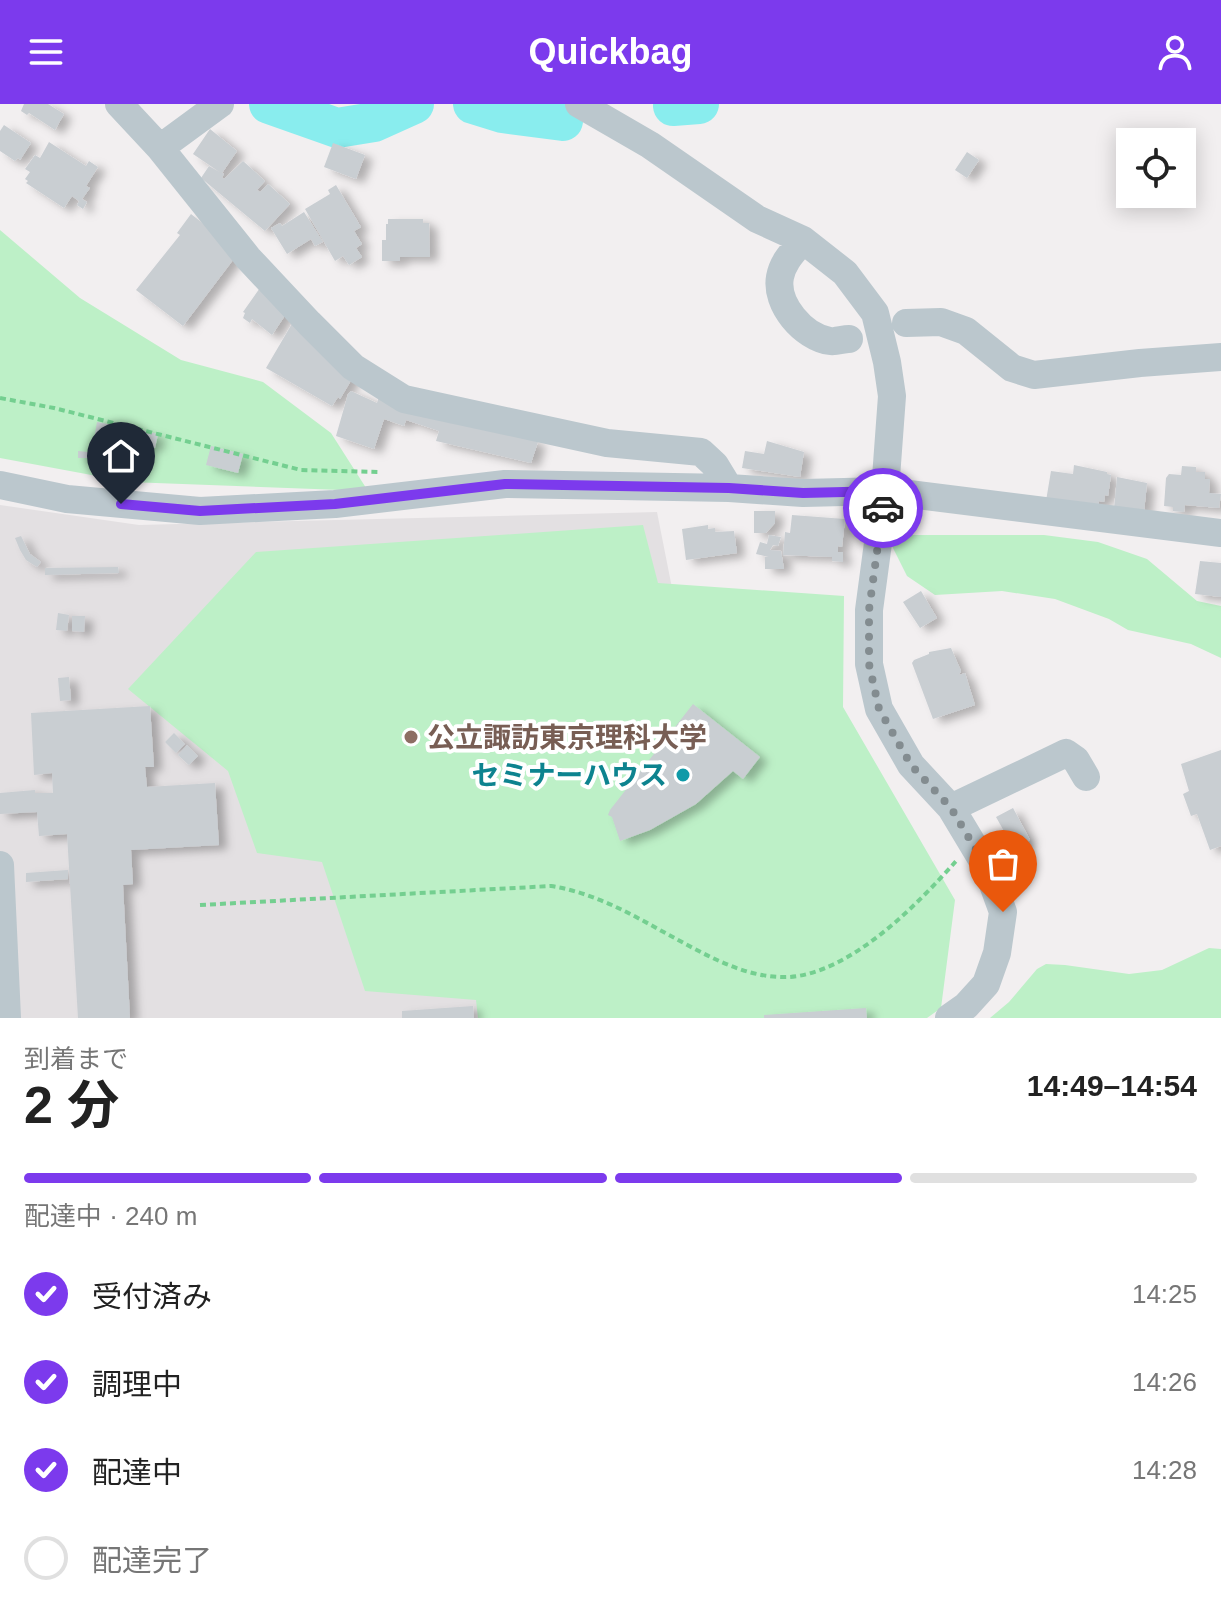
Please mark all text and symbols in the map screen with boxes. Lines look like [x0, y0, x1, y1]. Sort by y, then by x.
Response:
icon: menu [24, 30, 68, 74]
icon: person [1153, 30, 1197, 74]
text: Quickbag [528, 31, 693, 72]
map controls [1116, 128, 1196, 208]
button: locate [1116, 128, 1196, 208]
pin [87, 422, 155, 504]
icon: home [99, 434, 143, 478]
courier [843, 468, 923, 548]
icon: car [861, 486, 905, 530]
place label: 公立諏訪東京理科大学 [427, 722, 707, 753]
marker: 公立諏訪東京理科大学 [402, 728, 420, 746]
place label: セミナーハウス [472, 760, 667, 791]
marker: セミナーハウス [674, 766, 692, 784]
pin [969, 830, 1037, 912]
icon: bag [981, 842, 1025, 886]
text: 到着まで [24, 1044, 128, 1074]
text: 14:49–14:54 [1027, 1069, 1197, 1102]
text: 2 分 [24, 1076, 119, 1134]
text: 配達中 · 240 m [24, 1201, 197, 1231]
icon: check [24, 1272, 68, 1316]
text: 14:25 [1132, 1279, 1197, 1309]
text: 受付済み [92, 1280, 212, 1313]
icon: check [24, 1360, 68, 1404]
text: 14:26 [1132, 1367, 1197, 1397]
text: 調理中 [92, 1368, 182, 1401]
icon: check [24, 1448, 68, 1492]
text: 14:28 [1132, 1455, 1197, 1485]
text: 配達中 [92, 1456, 182, 1489]
text: 配達完了 [92, 1544, 212, 1577]

